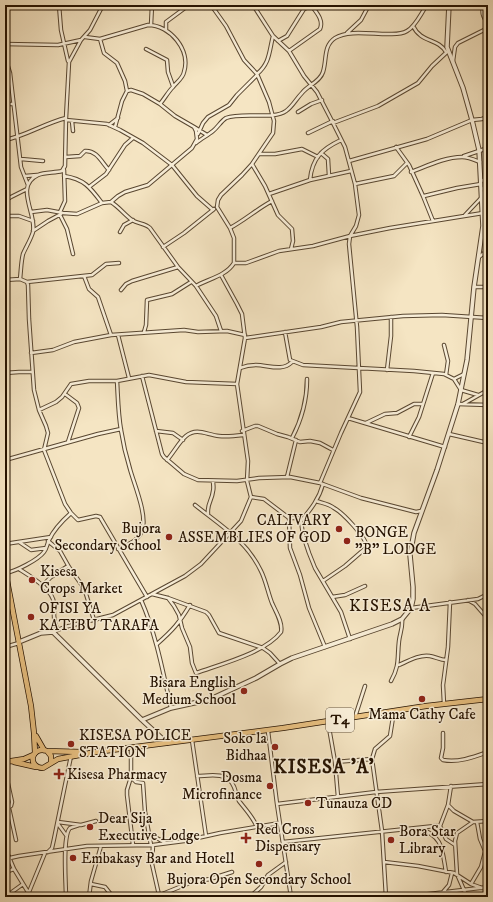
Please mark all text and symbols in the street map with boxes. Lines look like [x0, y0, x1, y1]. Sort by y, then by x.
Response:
place label: CALIVARY ASSEMBLIES OF GOD [178, 511, 332, 547]
place label: Bujora Secondary School [54, 519, 162, 555]
place label: BONGE "B" LODGE [355, 523, 437, 559]
marker: CALIVARY ASSEMBLIES OF GOD [334, 524, 344, 534]
marker: Bujora Secondary School [164, 532, 174, 542]
marker: BONGE "B" LODGE [342, 536, 352, 546]
place label: Kisesa Crops Market [40, 562, 123, 598]
marker: Kisesa Crops Market [27, 575, 37, 585]
district label: KISESA A [349, 595, 431, 617]
place label: OFISI YA KATIBU TARAFA [39, 599, 159, 635]
marker: OFISI YA KATIBU TARAFA [26, 612, 36, 622]
place label: Bisara English Medium School [142, 673, 236, 709]
marker: Bisara English Medium School [239, 686, 249, 696]
marker: Mama Cathy Cafe [417, 694, 427, 704]
place label: Mama Cathy Cafe [368, 705, 476, 724]
road number: T4 [326, 708, 354, 732]
place label: KISESA POLICE STATION [79, 726, 192, 762]
place label: Soko la Bidhaa [223, 729, 268, 765]
marker: KISESA POLICE STATION [66, 739, 76, 749]
marker: Soko la Bidhaa [270, 742, 280, 752]
district label: KISESA 'A' [273, 756, 375, 779]
place label: Kisesa Pharmacy [67, 765, 168, 784]
place label: Dosma Microfinance [182, 768, 263, 804]
marker: Kisesa Pharmacy [54, 769, 64, 779]
marker: Dosma Microfinance [265, 781, 275, 791]
place label: Tunauza CD [316, 794, 392, 813]
marker: Tunauza CD [303, 798, 313, 808]
place label: Dear Sija Executive Lodge [98, 809, 200, 845]
place label: Red Cross Dispensary [255, 820, 322, 856]
marker: Dear Sija Executive Lodge [85, 822, 95, 832]
place label: Bora Star Library [399, 822, 456, 858]
marker: Red Cross Dispensary [240, 832, 252, 844]
marker: Bora Star Library [386, 835, 396, 845]
place label: Embakasy Bar and Hotell [81, 849, 235, 868]
marker: Embakasy Bar and Hotell [68, 853, 78, 863]
marker: Bujora Open Secondary School [254, 859, 264, 869]
place label: Bujora Open Secondary School [167, 870, 352, 889]

